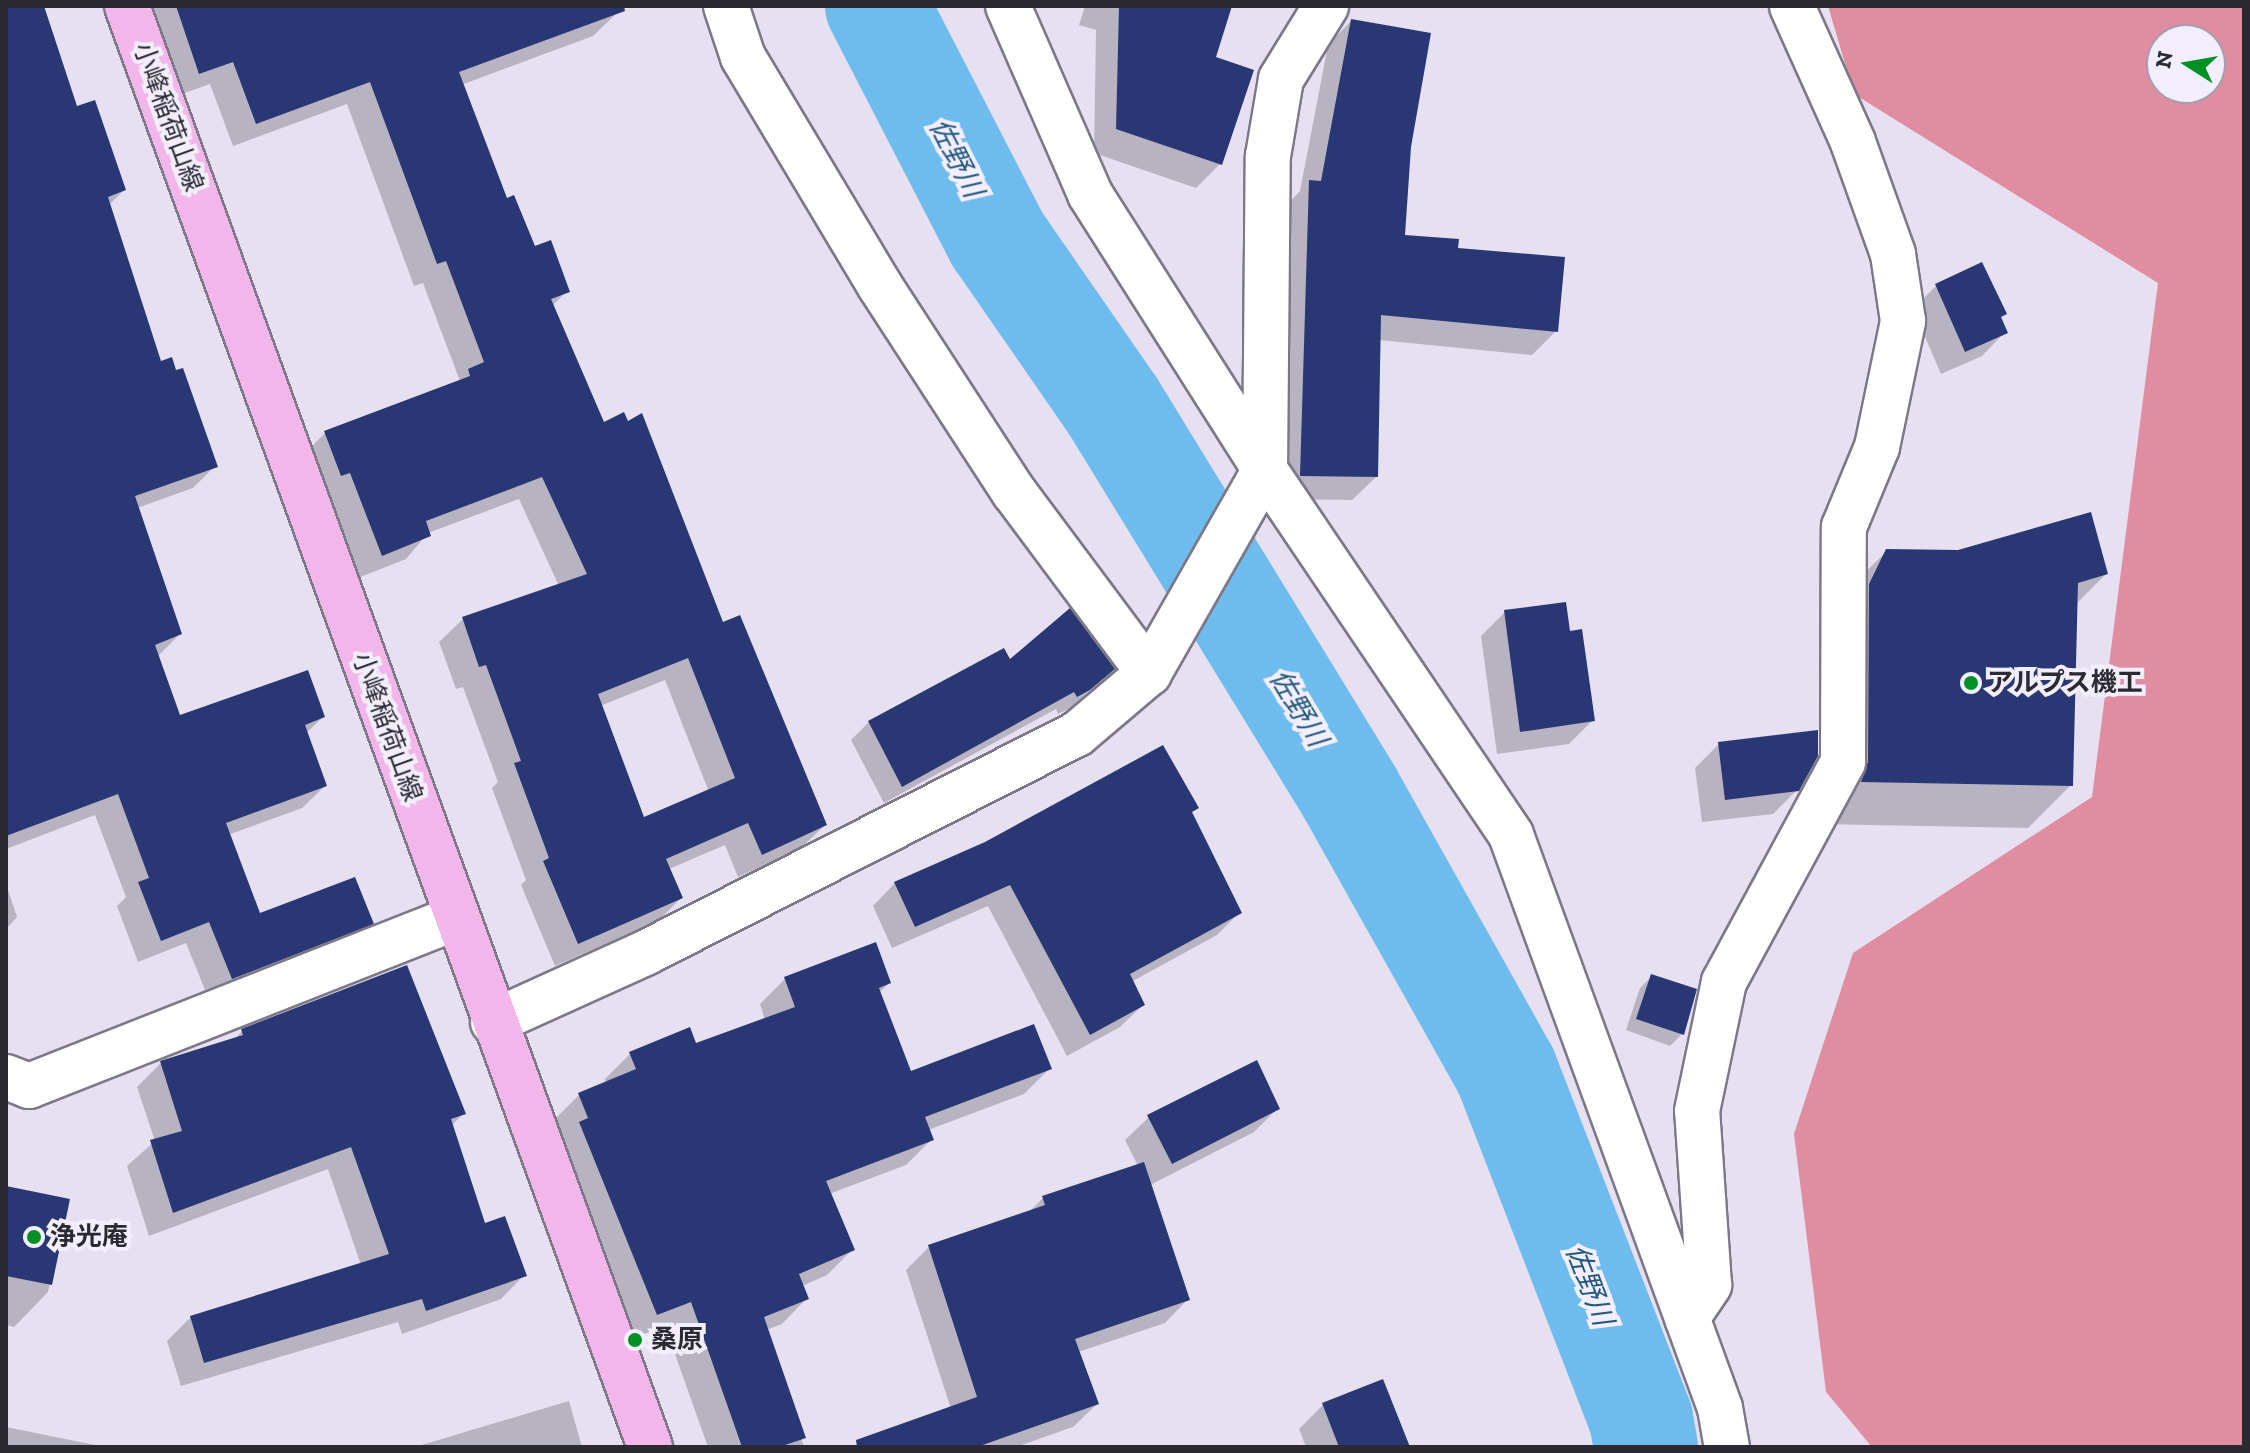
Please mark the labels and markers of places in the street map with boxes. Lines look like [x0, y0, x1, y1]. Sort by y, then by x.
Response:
place label: アルプス機工 [1987, 667, 2143, 699]
marker: アルプス機工 [1962, 674, 1980, 692]
place label: 浄光庵 [50, 1221, 128, 1253]
marker: 浄光庵 [25, 1228, 43, 1246]
place label: 桑原 [651, 1324, 703, 1356]
marker: 桑原 [626, 1331, 644, 1349]

